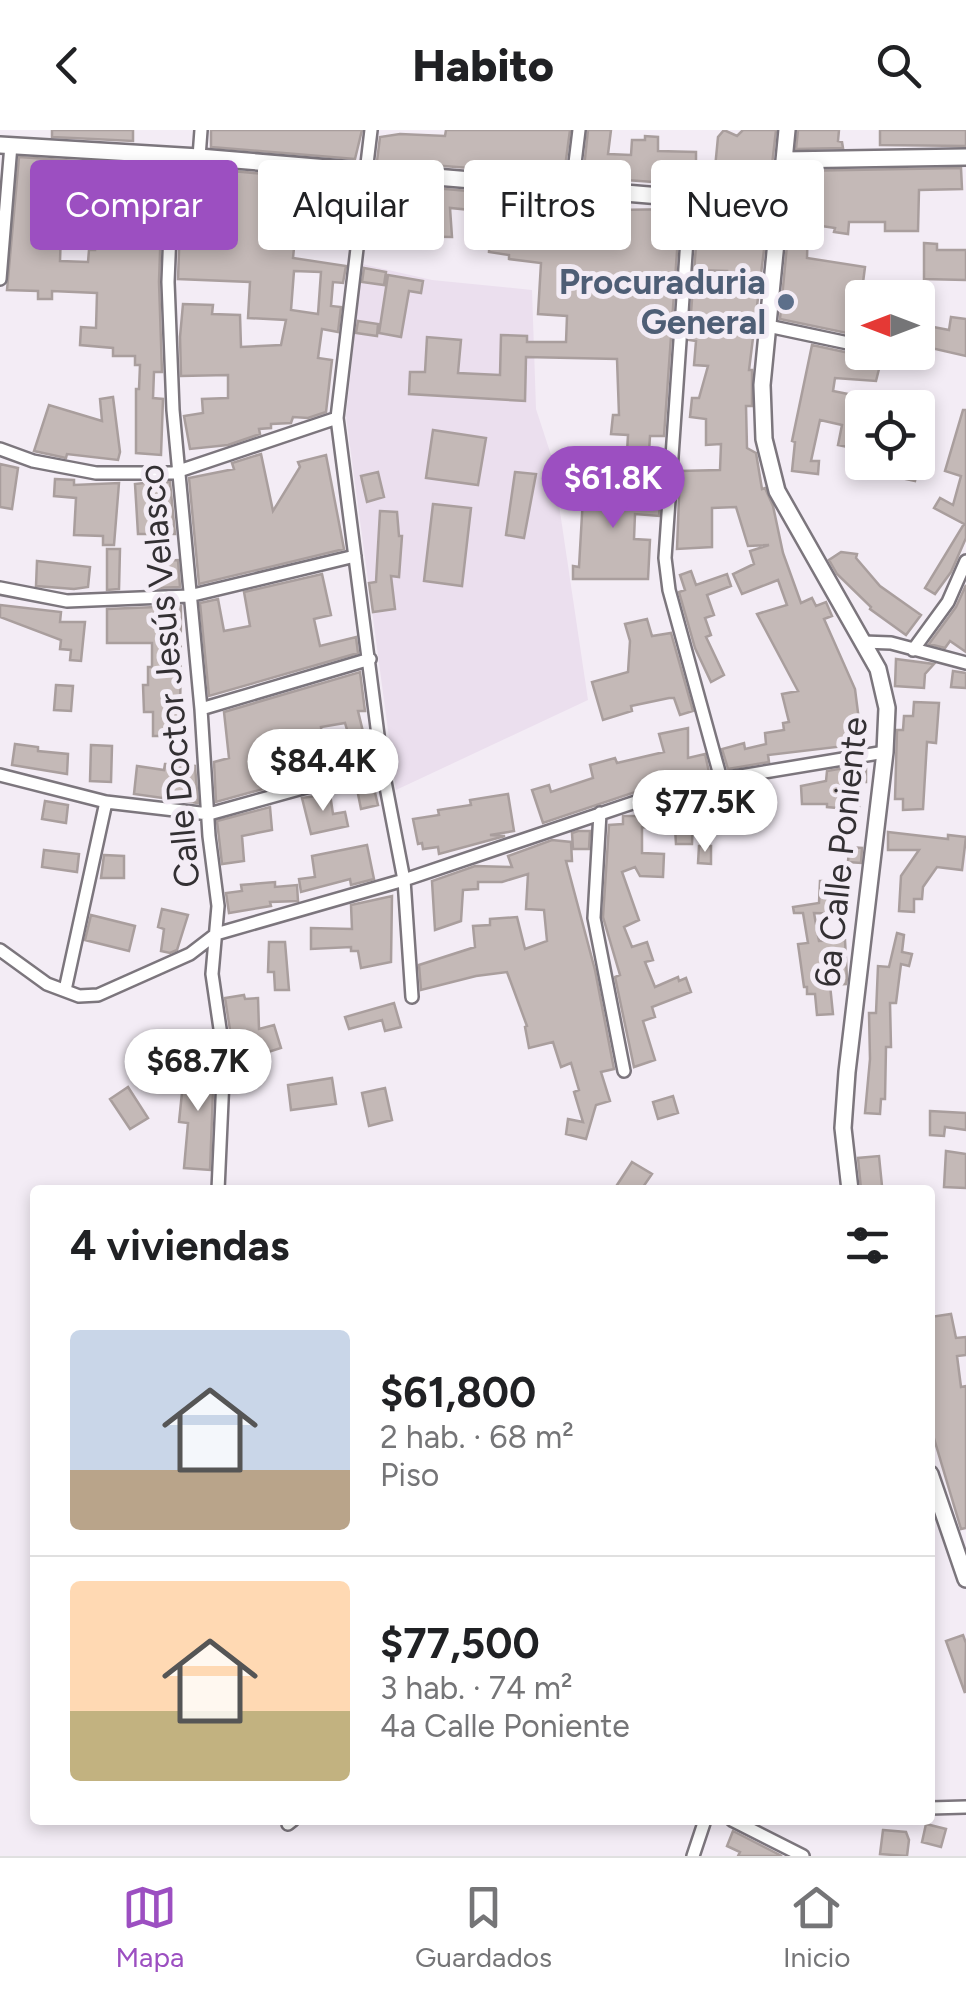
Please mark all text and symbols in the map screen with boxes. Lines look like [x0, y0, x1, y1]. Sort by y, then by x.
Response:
icon: back [40, 38, 95, 93]
text: Habito [412, 38, 554, 92]
icon: search [871, 38, 926, 93]
chip: Comprar [30, 160, 238, 250]
chip: Alquilar [258, 160, 444, 250]
chip: Filtros [464, 160, 631, 250]
chip: Nuevo [651, 160, 824, 250]
place label: Procuraduria General [559, 261, 766, 343]
north arrow [845, 280, 935, 370]
map controls [845, 280, 935, 480]
marker: Procuraduria General [775, 291, 797, 313]
button: locate [845, 390, 935, 480]
pin: $61.8K [532, 446, 694, 531]
text: $61.8K [564, 459, 662, 497]
street label: Calle Doctor Jesús Velasco [130, 463, 208, 889]
street label: 6a Calle Poniente [806, 715, 876, 989]
pin: $84.4K [242, 729, 404, 814]
text: $84.4K [269, 742, 377, 780]
pin: $77.5K [624, 770, 786, 855]
text: $77.5K [654, 783, 756, 821]
pin: $68.7K [117, 1029, 279, 1114]
text: $68.7K [147, 1042, 249, 1080]
icon: filters [840, 1218, 895, 1273]
text: 4 viviendas [70, 1220, 289, 1271]
text: $61,800 [380, 1367, 536, 1418]
icon: home [150, 1370, 270, 1490]
text: 2 hab. · 68 m² [380, 1418, 574, 1456]
text: Piso [380, 1456, 439, 1494]
text: $77,500 [380, 1618, 540, 1669]
icon: home [150, 1621, 270, 1741]
text: 3 hab. · 74 m² [380, 1669, 573, 1707]
text: 4a Calle Poniente [380, 1707, 630, 1745]
tab: Mapa [115, 1880, 184, 1974]
tab: Guardados [415, 1880, 552, 1974]
tab: Inicio [783, 1880, 851, 1974]

